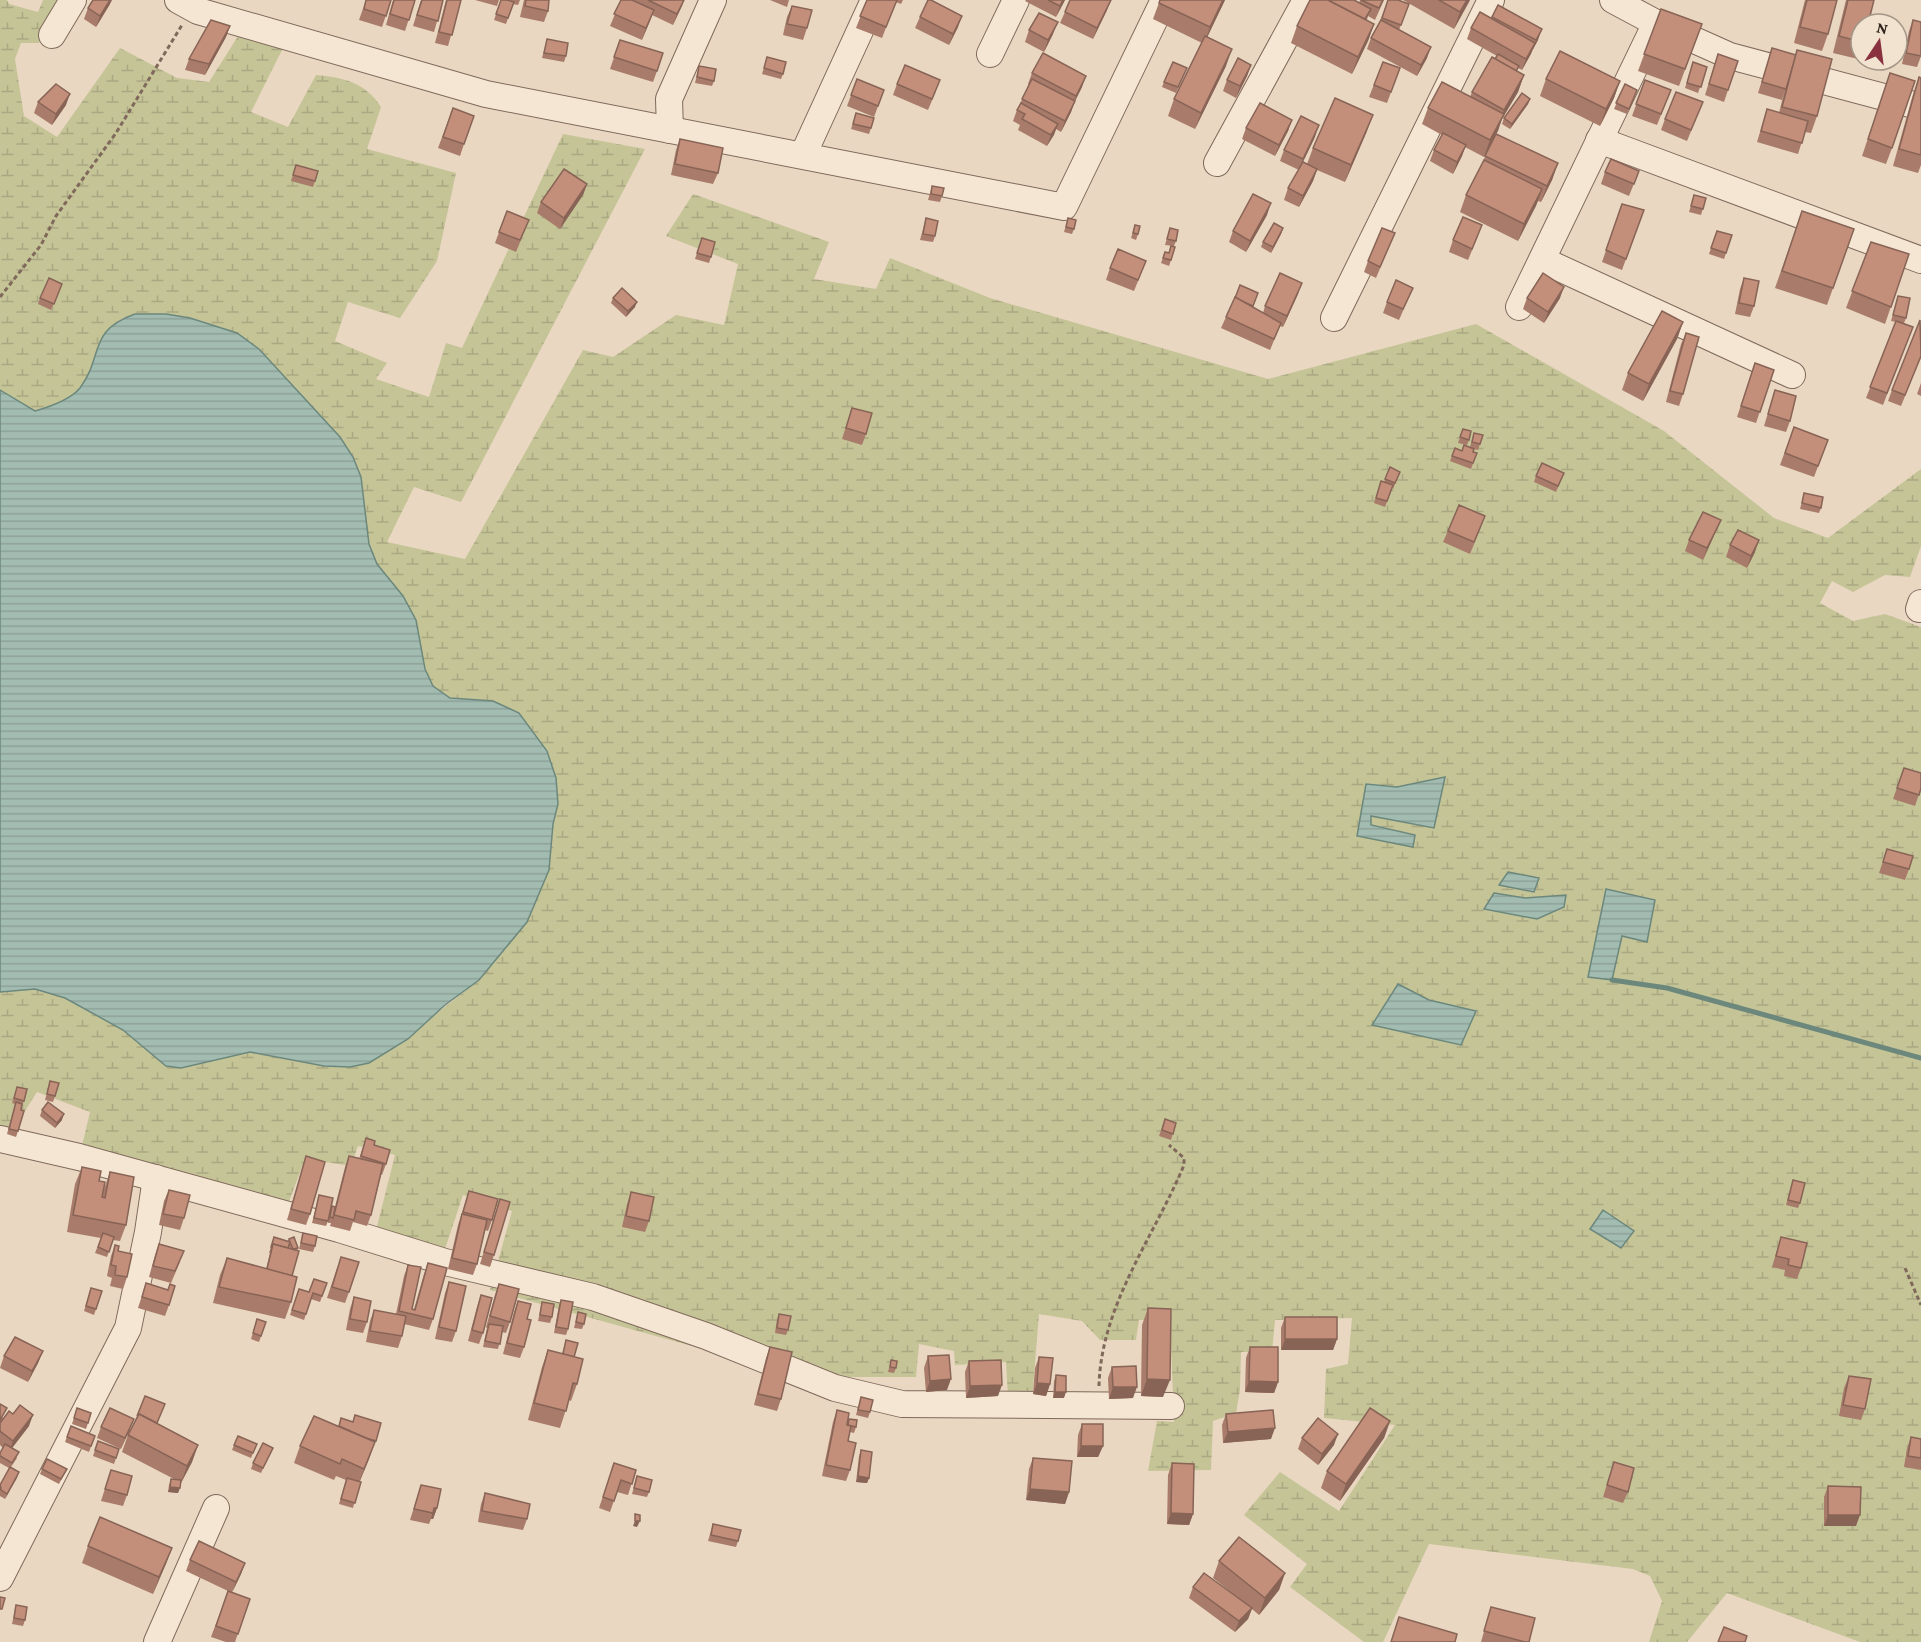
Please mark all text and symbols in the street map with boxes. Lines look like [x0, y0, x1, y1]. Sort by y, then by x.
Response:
north arrow [1849, 12, 1909, 72]
text: N [1875, 18, 1890, 37]

